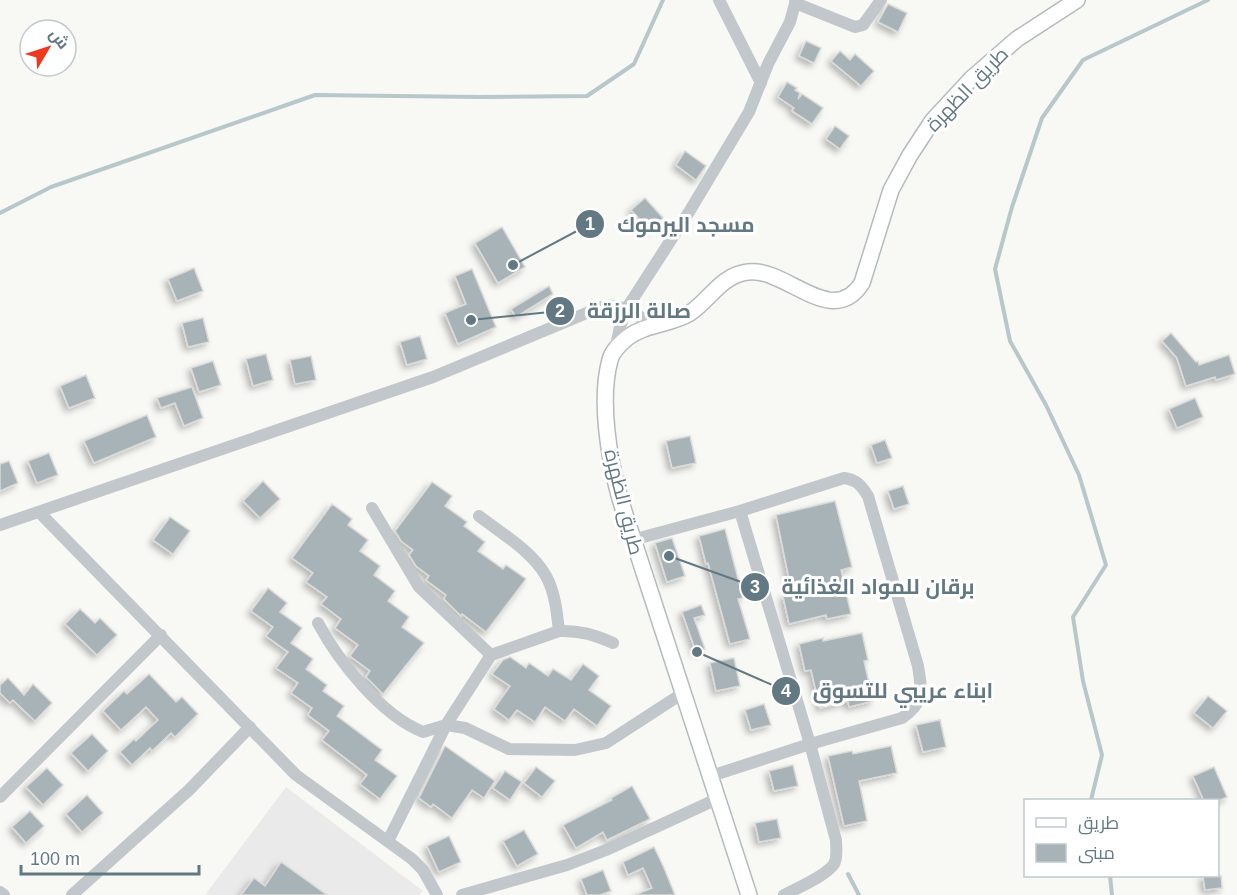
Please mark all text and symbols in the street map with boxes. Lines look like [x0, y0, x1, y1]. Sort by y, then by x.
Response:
north arrow [18, 18, 78, 78]
text: ش [45, 26, 72, 53]
street label: طريق الظهرة [922, 43, 1014, 137]
callout: مسجد اليرموك [575, 205, 767, 244]
text: مسجد اليرموك [617, 213, 755, 238]
text: 1 [585, 214, 595, 234]
callout: صالة الرزقة [545, 291, 703, 330]
text: صالة الرزقة [587, 299, 691, 323]
text: 2 [555, 301, 565, 321]
street label: طريق الظهرة [598, 447, 648, 558]
callout: برقان للمواد الغذائية [740, 567, 987, 606]
text: برقان للمواد الغذائية [781, 575, 975, 600]
text: 3 [750, 577, 760, 597]
callout: ابناء عريبي للتسوق [771, 671, 1005, 710]
text: ابناء عريبي للتسوق [813, 679, 993, 708]
text: 4 [781, 681, 791, 701]
legend [1024, 799, 1219, 877]
text: طريق [1078, 813, 1119, 835]
scale bar [21, 838, 200, 876]
text: مبنى [1078, 843, 1115, 864]
text: 100 m [30, 849, 80, 869]

